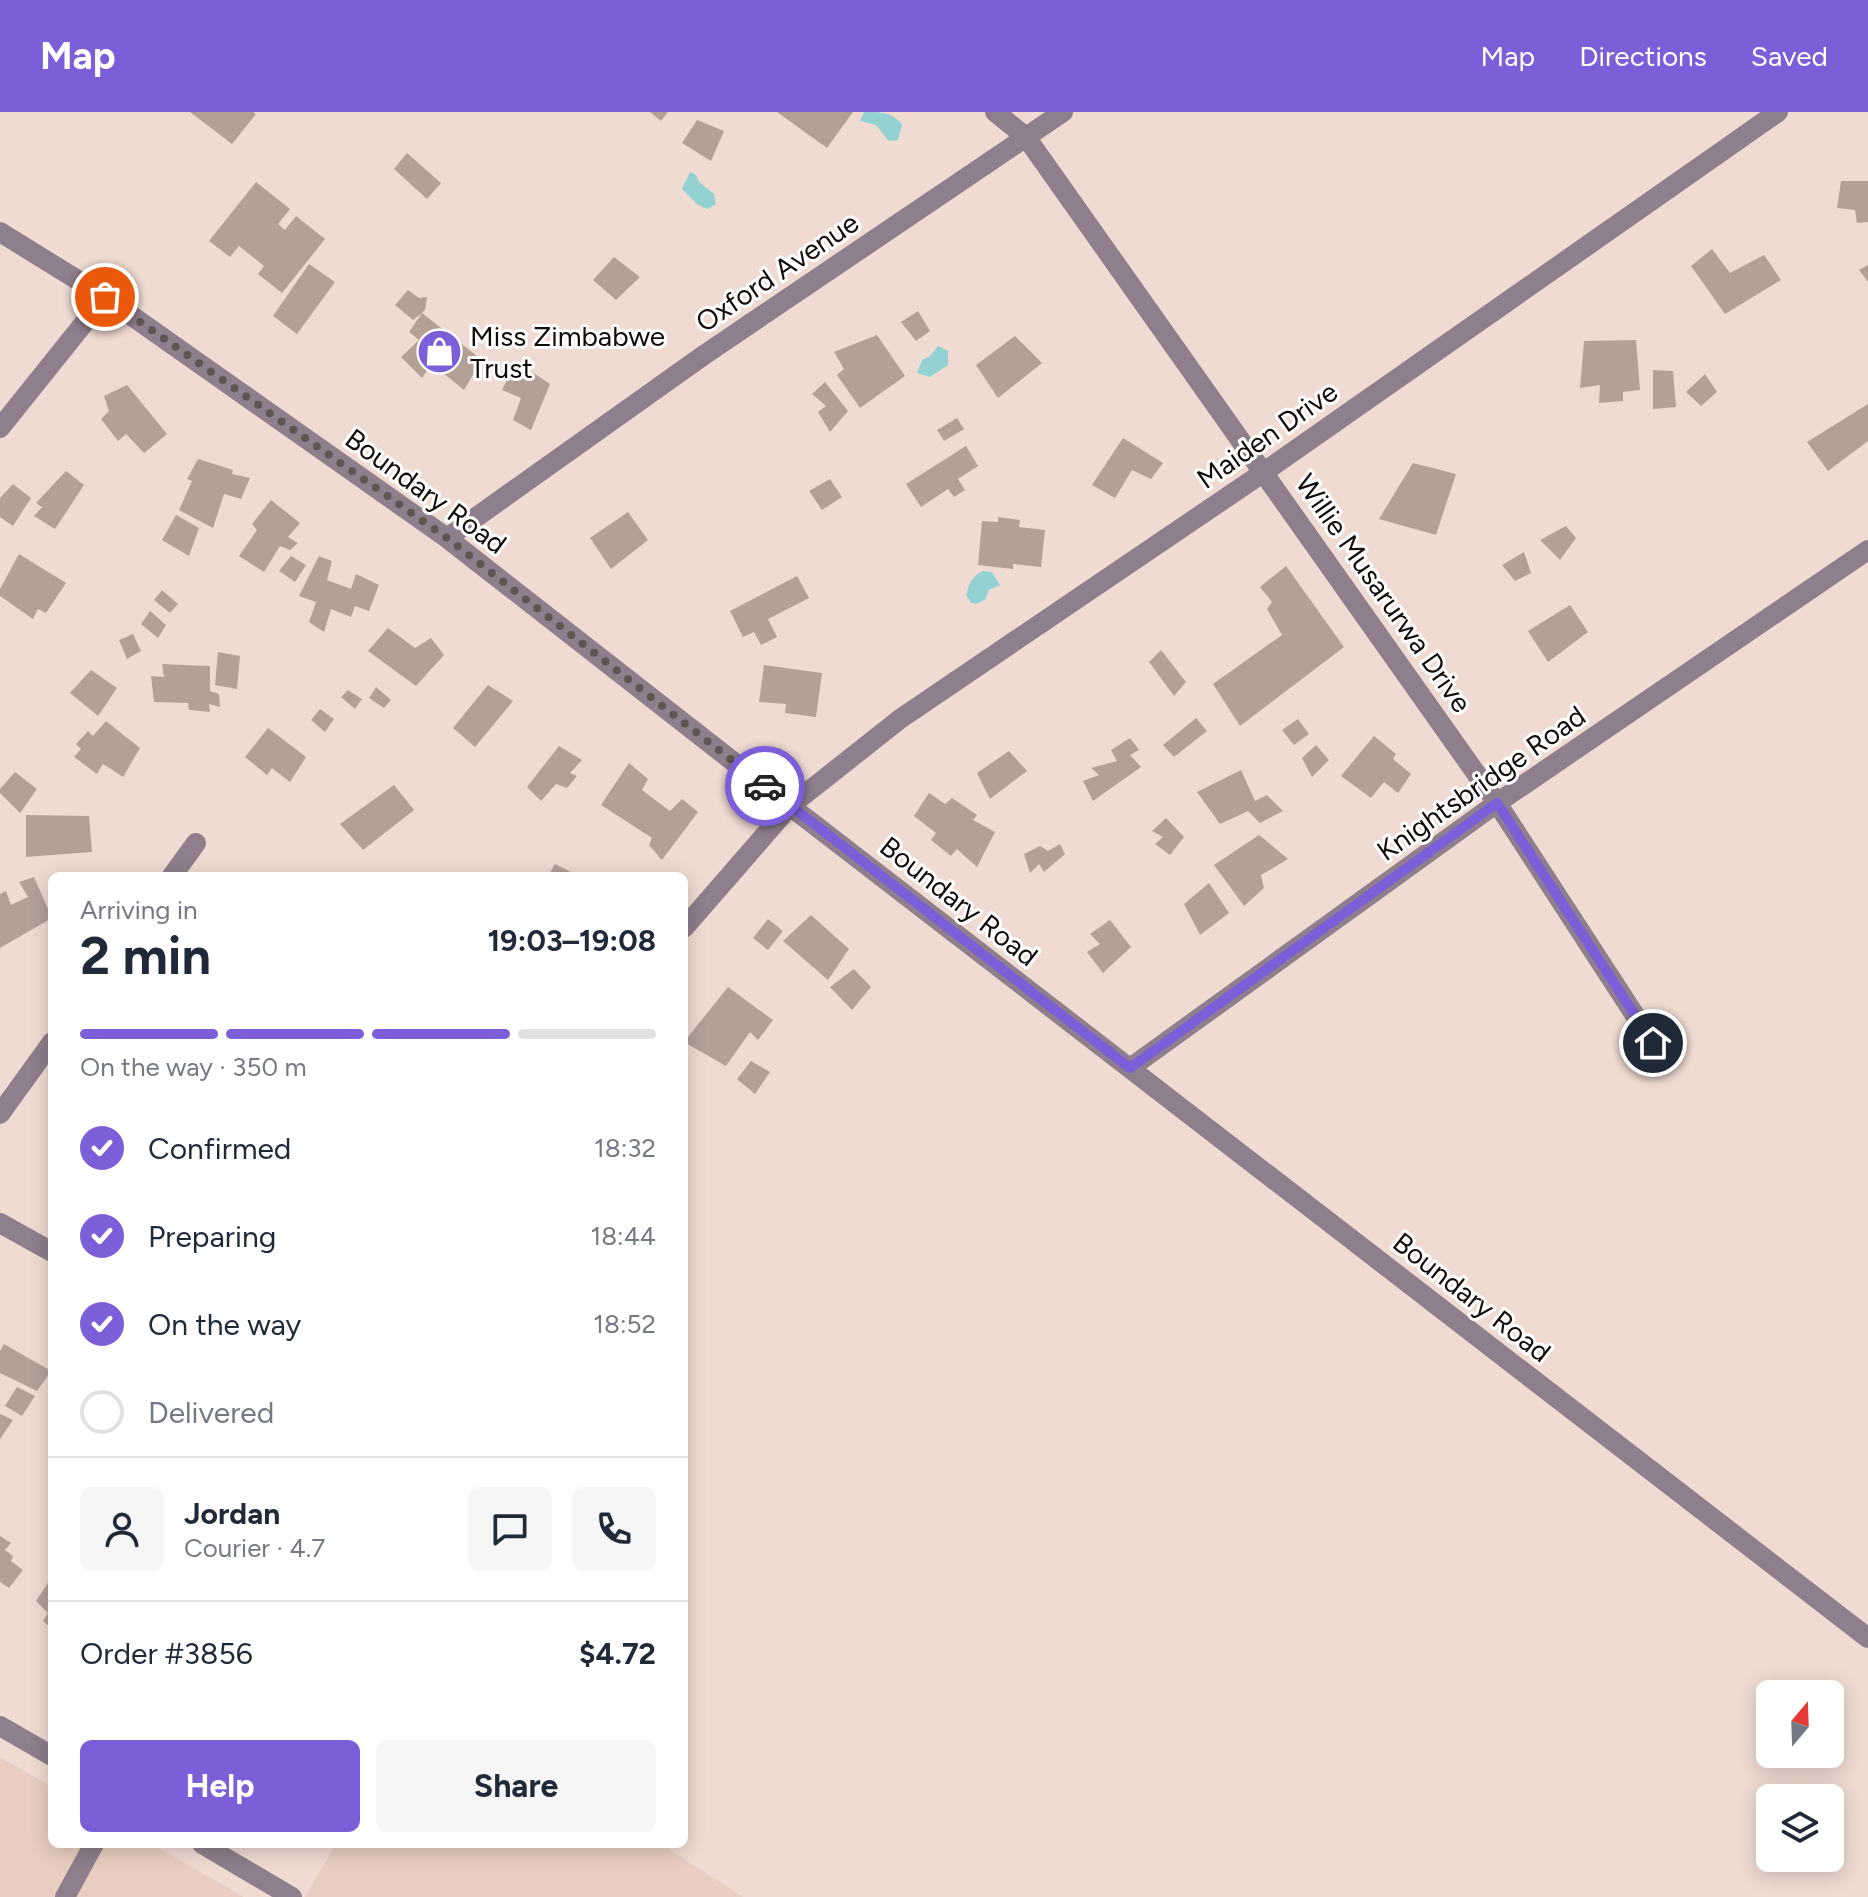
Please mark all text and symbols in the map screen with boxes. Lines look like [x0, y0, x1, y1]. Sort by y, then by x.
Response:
text: Map [40, 33, 116, 79]
text: Map [1481, 39, 1535, 73]
text: Directions [1579, 39, 1707, 73]
text: Saved [1751, 39, 1828, 73]
street label: Oxford Avenue [689, 205, 865, 339]
pin [71, 263, 139, 331]
icon: bag [83, 275, 127, 319]
place label: Miss Zimbabwe Trust [470, 319, 665, 385]
shop icon: Miss Zimbabwe Trust [415, 328, 463, 376]
street label: Maiden Drive [1190, 374, 1344, 496]
street label: Boundary Road [339, 421, 513, 561]
street label: Willie Musarurwa Drive [1289, 467, 1479, 719]
street label: Knightsbridge Road [1370, 698, 1592, 868]
courier [725, 746, 805, 826]
icon: car [743, 764, 787, 808]
street label: Boundary Road [873, 829, 1045, 973]
text: Arriving in [80, 894, 198, 926]
text: 19:03–19:08 [487, 922, 656, 959]
text: 2 min [80, 925, 211, 987]
pin [1619, 1009, 1687, 1077]
icon: home [1631, 1021, 1675, 1065]
text: On the way · 350 m [80, 1051, 307, 1083]
icon: check [80, 1126, 124, 1170]
text: Confirmed [148, 1130, 291, 1167]
text: 18:32 [594, 1132, 656, 1164]
icon: check [80, 1214, 124, 1258]
text: Preparing [148, 1218, 276, 1255]
text: 18:44 [590, 1220, 656, 1252]
street label: Boundary Road [1386, 1225, 1558, 1369]
icon: check [80, 1302, 124, 1346]
text: On the way [148, 1306, 301, 1343]
text: 18:52 [593, 1308, 656, 1340]
text: Delivered [148, 1394, 274, 1431]
button: person [80, 1487, 164, 1571]
button: chat [468, 1487, 552, 1571]
button: phone [572, 1487, 656, 1571]
text: Jordan [184, 1495, 280, 1532]
text: Courier · 4.7 [184, 1532, 325, 1564]
text: Order #3856 [80, 1635, 253, 1672]
text: $4.72 [579, 1635, 656, 1672]
north arrow [1756, 1680, 1844, 1768]
map controls [1756, 1680, 1844, 1872]
button: Help [80, 1740, 360, 1832]
button: Share [376, 1740, 656, 1832]
button: layers [1756, 1784, 1844, 1872]

